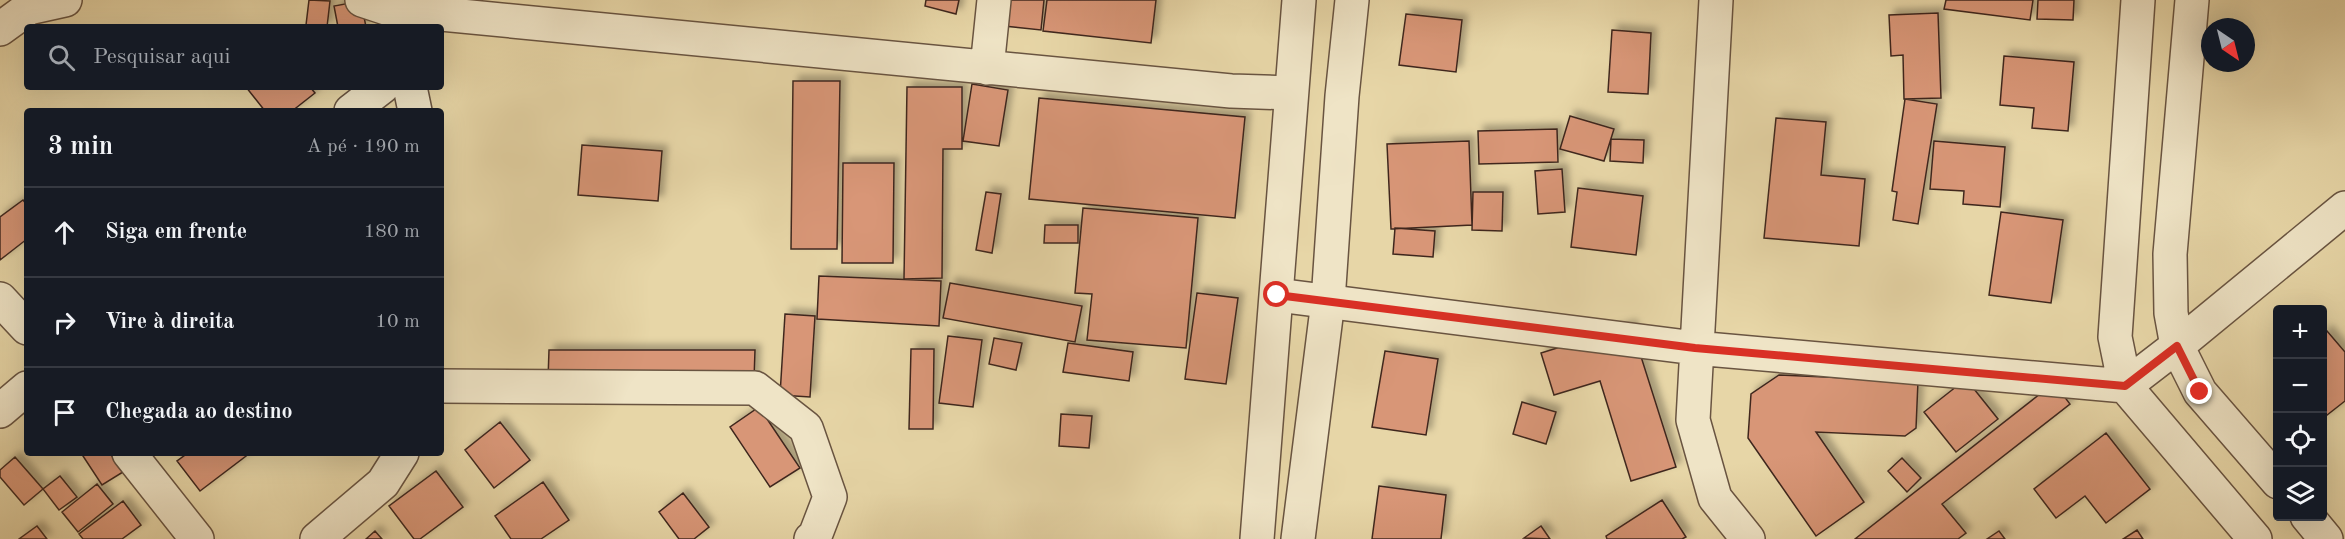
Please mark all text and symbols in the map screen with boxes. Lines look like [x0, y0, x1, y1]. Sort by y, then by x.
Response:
north arrow [2201, 18, 2255, 72]
search box [24, 24, 444, 90]
icon: search [45, 41, 78, 74]
text: Pesquisar aqui [93, 46, 230, 68]
text: 3 min [48, 134, 113, 160]
text: A pé · 190 m [306, 137, 420, 157]
icon: ahead [48, 216, 81, 249]
text: Siga em frente [105, 221, 247, 243]
text: 180 m [364, 222, 420, 242]
route start [1263, 281, 1289, 307]
map controls [2273, 305, 2327, 521]
button: + [2273, 305, 2327, 359]
icon: right [48, 306, 81, 339]
text: Vire à direita [105, 311, 235, 333]
text: 10 m [375, 312, 420, 332]
button: − [2273, 359, 2327, 413]
route end [2186, 378, 2212, 404]
icon: arrive [48, 396, 81, 429]
text: Chegada ao destino [105, 401, 293, 423]
button: locate [2273, 413, 2327, 467]
button: layers [2273, 467, 2327, 521]

